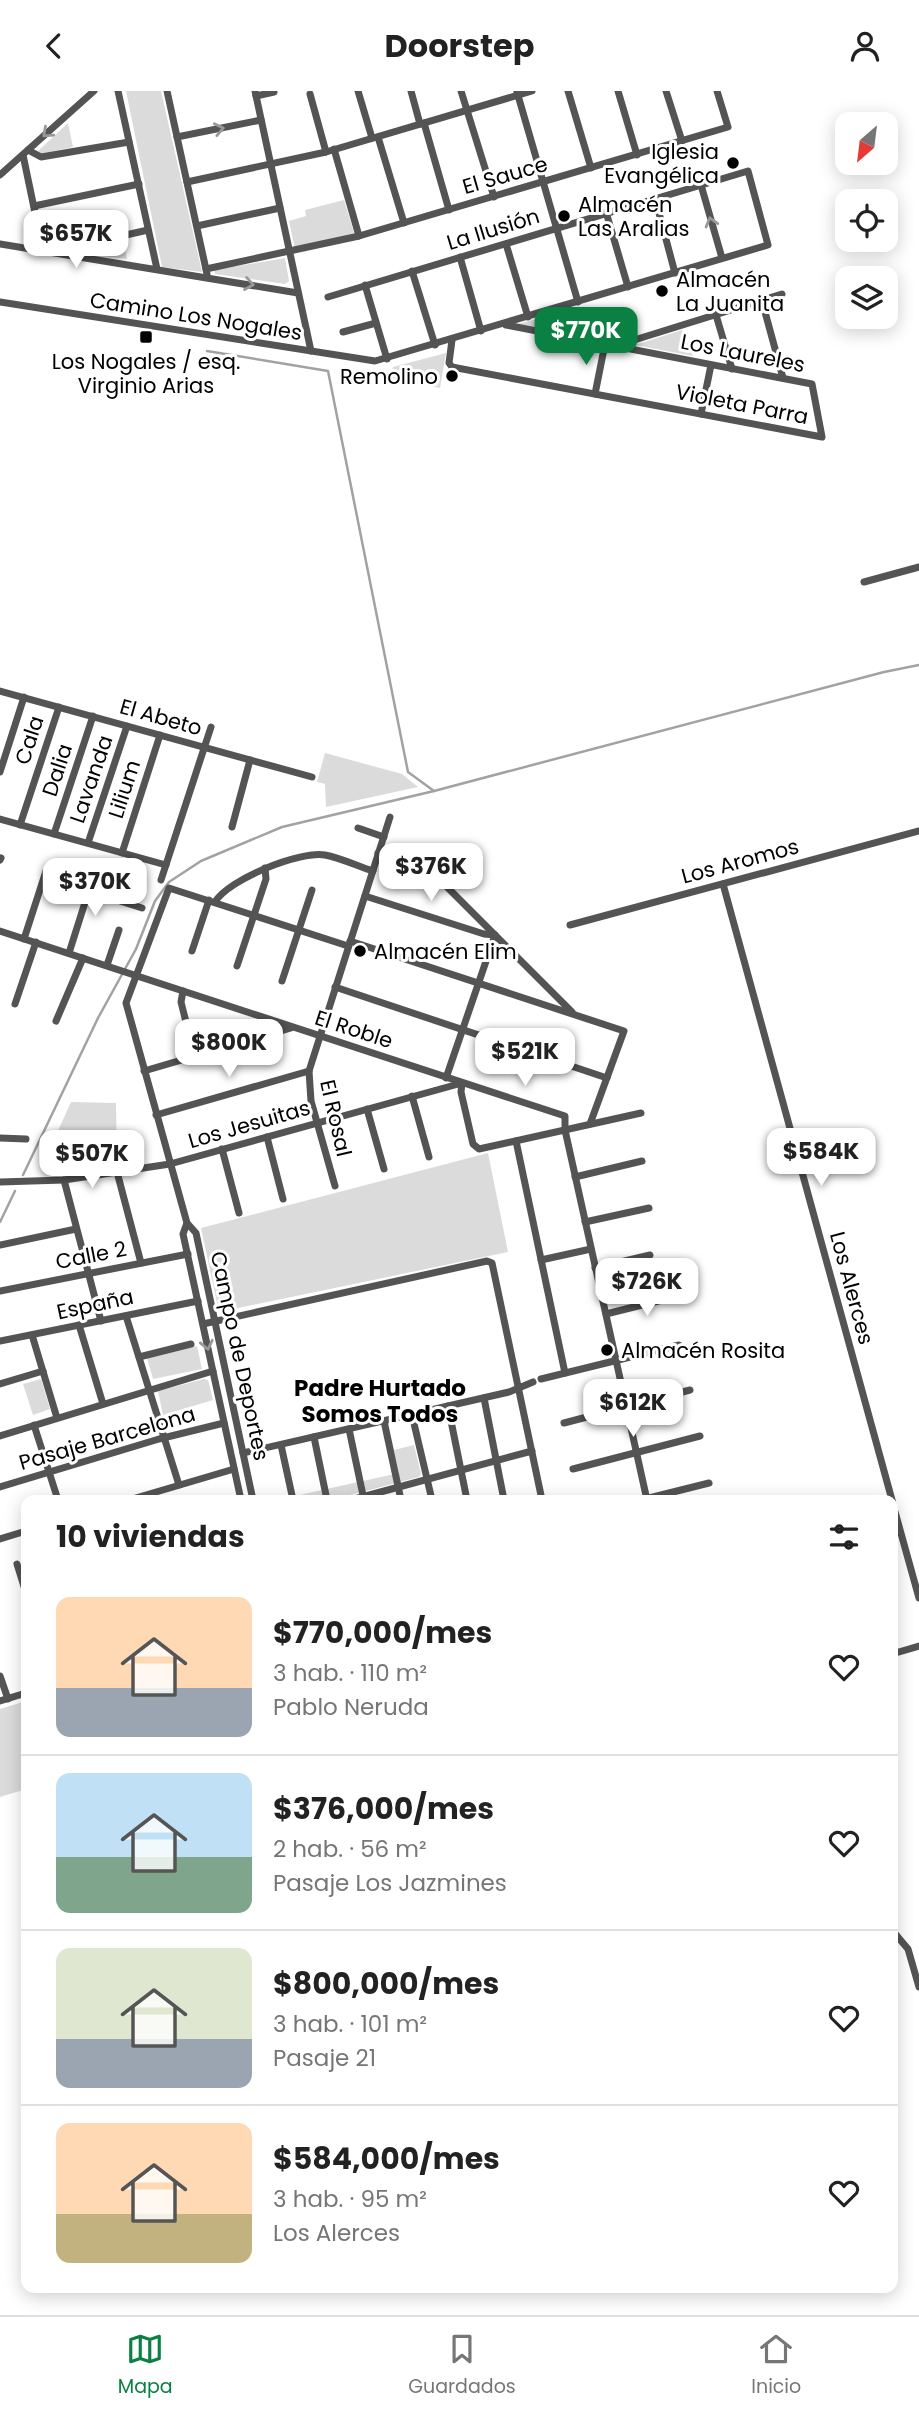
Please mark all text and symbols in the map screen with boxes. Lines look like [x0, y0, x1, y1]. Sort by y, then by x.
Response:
text: Doorstep [384, 23, 535, 68]
icon: back [35, 27, 73, 65]
icon: person [846, 27, 884, 65]
north arrow [835, 112, 898, 175]
map controls [835, 112, 898, 329]
one-way arrow [213, 122, 225, 137]
one-way arrow [42, 125, 55, 137]
place label: Iglesia Evangélica [604, 137, 719, 190]
street label: El Sauce [459, 149, 551, 201]
marker: Iglesia Evangélica [725, 155, 741, 171]
button: locate [835, 189, 898, 252]
place label: Almacén Las Aralias [578, 190, 690, 243]
street label: La Ilusión [443, 201, 543, 257]
marker: Almacén Las Aralias [556, 208, 572, 224]
pin: $657K [27, 211, 125, 270]
one-way arrow [705, 216, 720, 228]
text: $657K [39, 217, 113, 249]
place label: Almacén La Juanita [676, 265, 784, 318]
button: layers [835, 266, 898, 329]
one-way arrow [243, 276, 255, 291]
marker: Almacén La Juanita [654, 283, 670, 299]
street label: Camino Los Nogales [88, 285, 304, 347]
pin: $770K [537, 307, 635, 367]
text: $770K [551, 314, 621, 346]
street label: Los Laureles [678, 327, 808, 379]
marker: Los Nogales / esq. Virginio Arias [138, 329, 154, 345]
place label: Los Nogales / esq. Virginio Arias [52, 347, 240, 400]
place label: Remolino [340, 362, 438, 391]
marker: Remolino [444, 368, 460, 384]
street label: Violeta Parra [673, 377, 811, 431]
street label: El Abeto [117, 691, 205, 743]
street label: Cala [8, 712, 50, 768]
street label: Lavanda [62, 731, 120, 827]
street label: Dalia [35, 740, 79, 800]
street label: Lilium [101, 756, 147, 822]
street label: Los Aromos [678, 831, 802, 891]
pin: $376K [382, 843, 480, 903]
text: $376K [395, 850, 467, 882]
pin: $370K [46, 859, 144, 918]
text: $370K [59, 865, 131, 897]
place label: Almacén Elim [374, 937, 517, 966]
marker: Almacén Elim [352, 943, 368, 959]
street label: El Roble [311, 1003, 397, 1055]
pin: $800K [180, 1019, 278, 1079]
text: $800K [191, 1026, 267, 1058]
pin: $521K [476, 1028, 574, 1088]
text: $521K [491, 1035, 559, 1067]
street label: El Rosal [313, 1077, 359, 1159]
street label: Los Jesuitas [185, 1093, 313, 1155]
pin: $584K [772, 1129, 870, 1188]
pin: $507K [43, 1131, 141, 1190]
text: $584K [783, 1135, 859, 1167]
text: $507K [55, 1137, 129, 1169]
street label: Los Alerces [823, 1228, 881, 1348]
street label: Calle 2 [53, 1234, 129, 1276]
street label: Campo de Deportes [204, 1249, 276, 1463]
pin: $726K [598, 1259, 696, 1318]
text: $726K [611, 1265, 683, 1297]
street label: España [54, 1282, 136, 1326]
place label: Almacén Rosita [621, 1336, 785, 1365]
one-way arrow [199, 1339, 214, 1351]
marker: Almacén Rosita [599, 1342, 615, 1358]
district label: Padre Hurtado Somos Todos [294, 1372, 466, 1430]
pin: $612K [584, 1379, 682, 1439]
text: $612K [599, 1386, 667, 1418]
street label: Pasaje Barcelona [15, 1399, 199, 1477]
text: 10 viviendas [56, 1515, 245, 1558]
icon: filters [825, 1518, 863, 1556]
text: $770,000/mes [273, 1611, 492, 1654]
icon: home [112, 1625, 196, 1709]
icon: heart [825, 1648, 863, 1686]
text: 3 hab. · 110 m² [273, 1657, 427, 1689]
text: Pablo Neruda [273, 1691, 429, 1723]
text: $376,000/mes [273, 1787, 494, 1830]
icon: home [112, 1801, 196, 1885]
icon: heart [825, 1824, 863, 1862]
text: 2 hab. · 56 m² [273, 1833, 427, 1865]
text: Pasaje Los Jazmines [273, 1867, 507, 1899]
text: $800,000/mes [273, 1962, 499, 2005]
icon: home [112, 1976, 196, 2060]
icon: heart [825, 1999, 863, 2037]
text: 3 hab. · 101 m² [273, 2008, 427, 2040]
text: Pasaje 21 [273, 2042, 376, 2074]
text: $584,000/mes [273, 2137, 500, 2180]
icon: home [112, 2151, 196, 2235]
icon: heart [825, 2174, 863, 2212]
text: 3 hab. · 95 m² [273, 2183, 427, 2215]
text: Los Alerces [273, 2217, 400, 2249]
tab: Mapa [118, 2330, 173, 2401]
tab: Guardados [408, 2330, 516, 2401]
tab: Inicio [751, 2330, 801, 2401]

